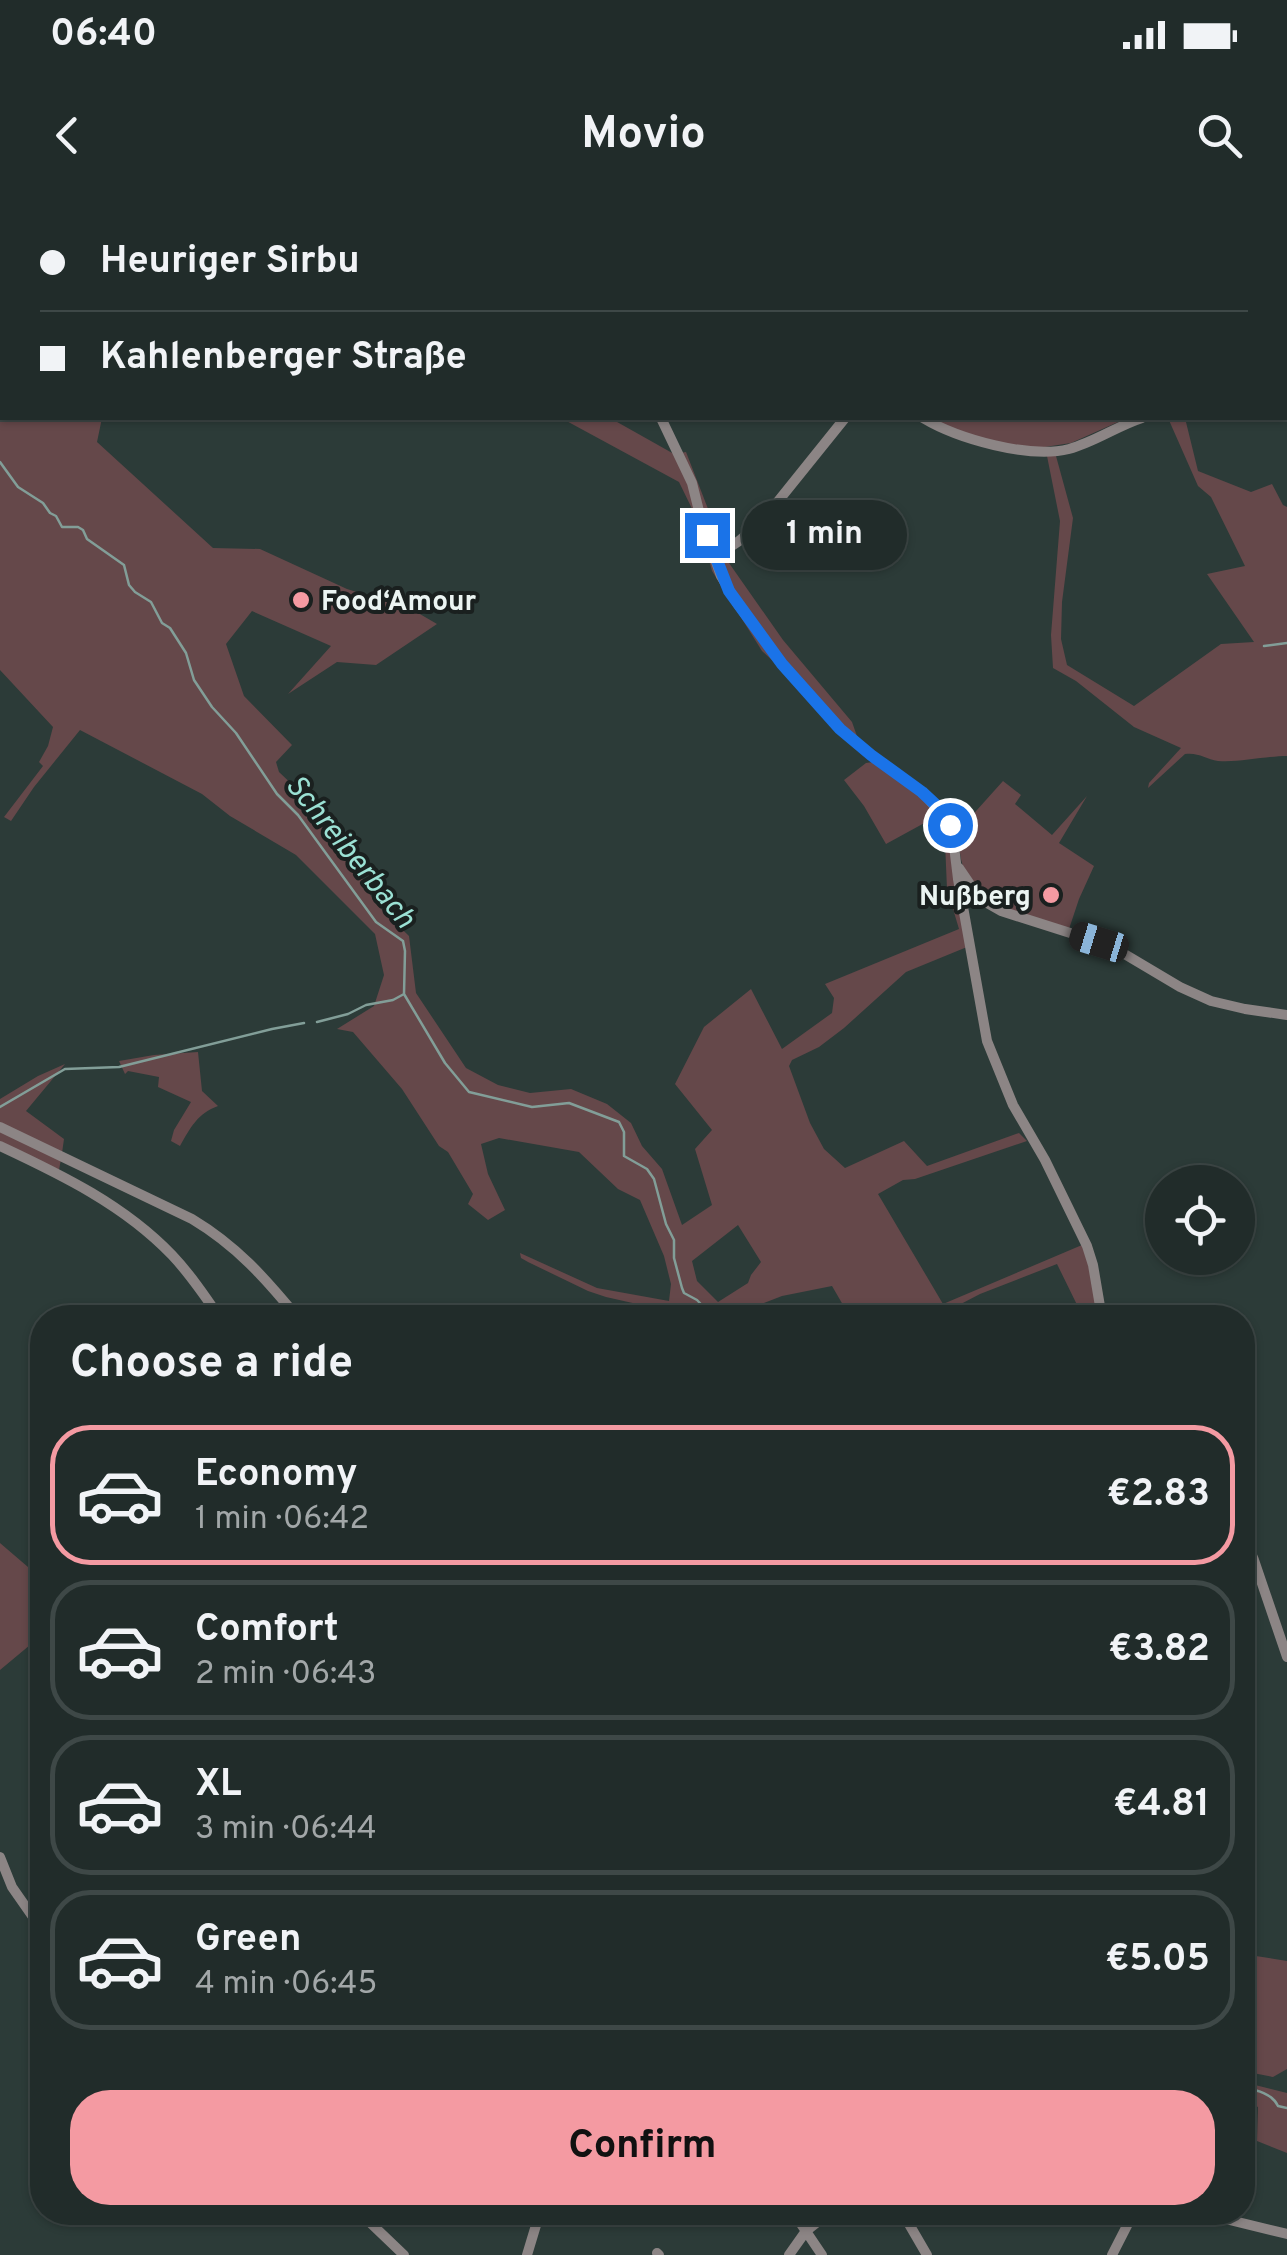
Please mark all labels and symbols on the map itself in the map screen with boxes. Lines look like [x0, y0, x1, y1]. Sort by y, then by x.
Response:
callout: 1 min [742, 500, 907, 570]
route end [685, 513, 730, 558]
place label: Food‘Amour [321, 585, 477, 621]
marker: Food‘Amour [290, 589, 312, 611]
water label: Schreiberbach [276, 768, 422, 937]
route start [928, 803, 973, 848]
place label: Nußberg [919, 880, 1031, 916]
marker: Nußberg [1040, 884, 1062, 906]
car [1066, 919, 1132, 965]

